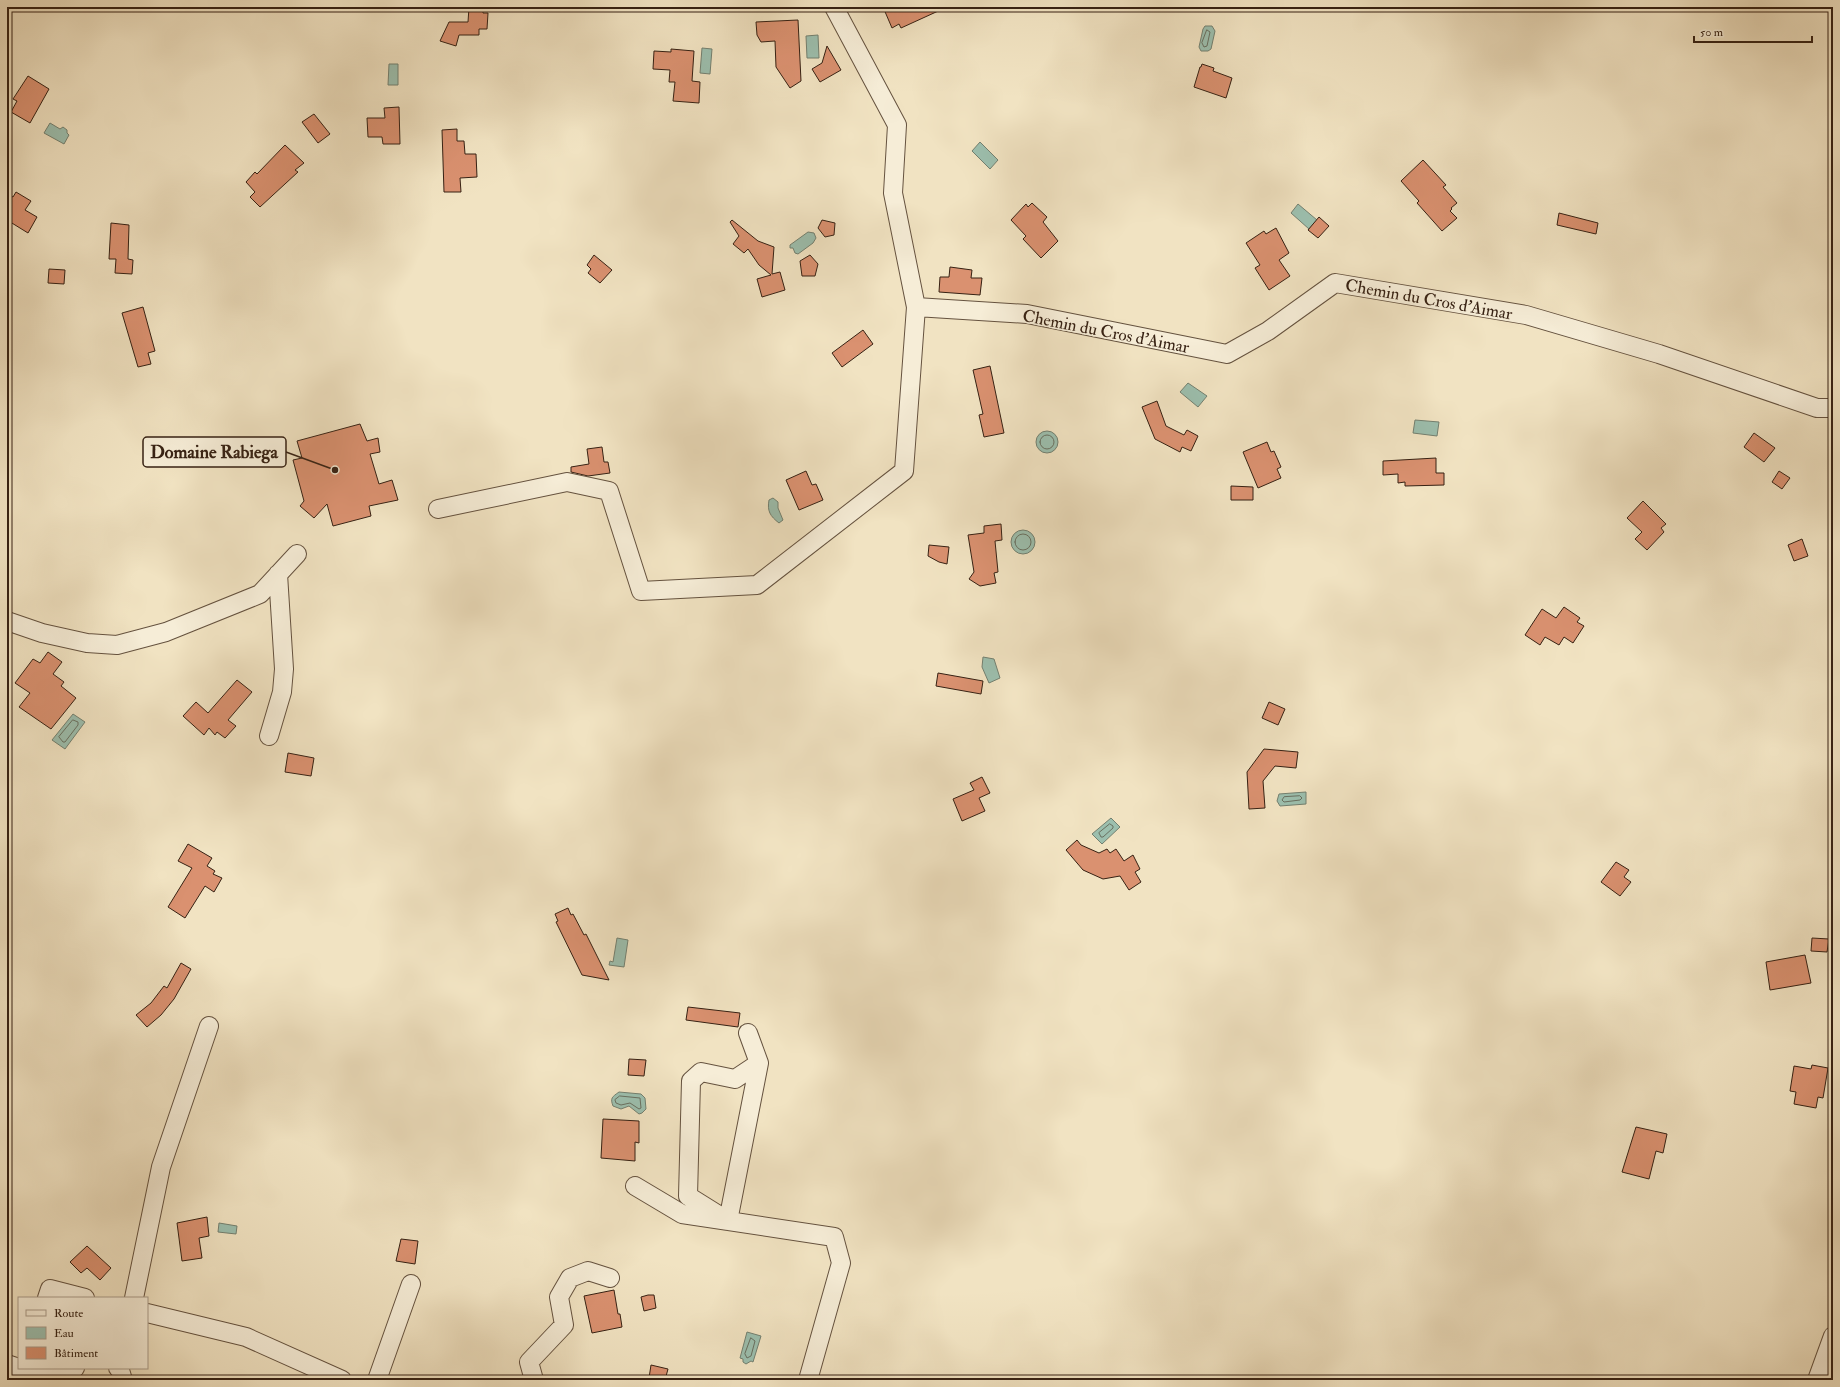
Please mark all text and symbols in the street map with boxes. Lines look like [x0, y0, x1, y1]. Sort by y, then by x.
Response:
scale bar [1694, 18, 1812, 44]
text: 50 m [1700, 25, 1724, 40]
street label: Chemin du Cros d'Aimar [1344, 274, 1515, 325]
street label: Chemin du Cros d'Aimar [1021, 305, 1192, 358]
callout: Domaine Rabiega [143, 437, 286, 467]
text: Domaine Rabiega [150, 441, 278, 464]
legend [18, 1297, 148, 1369]
text: Route [54, 1306, 83, 1321]
text: Eau [54, 1326, 74, 1341]
text: Bâtiment [54, 1346, 98, 1361]

